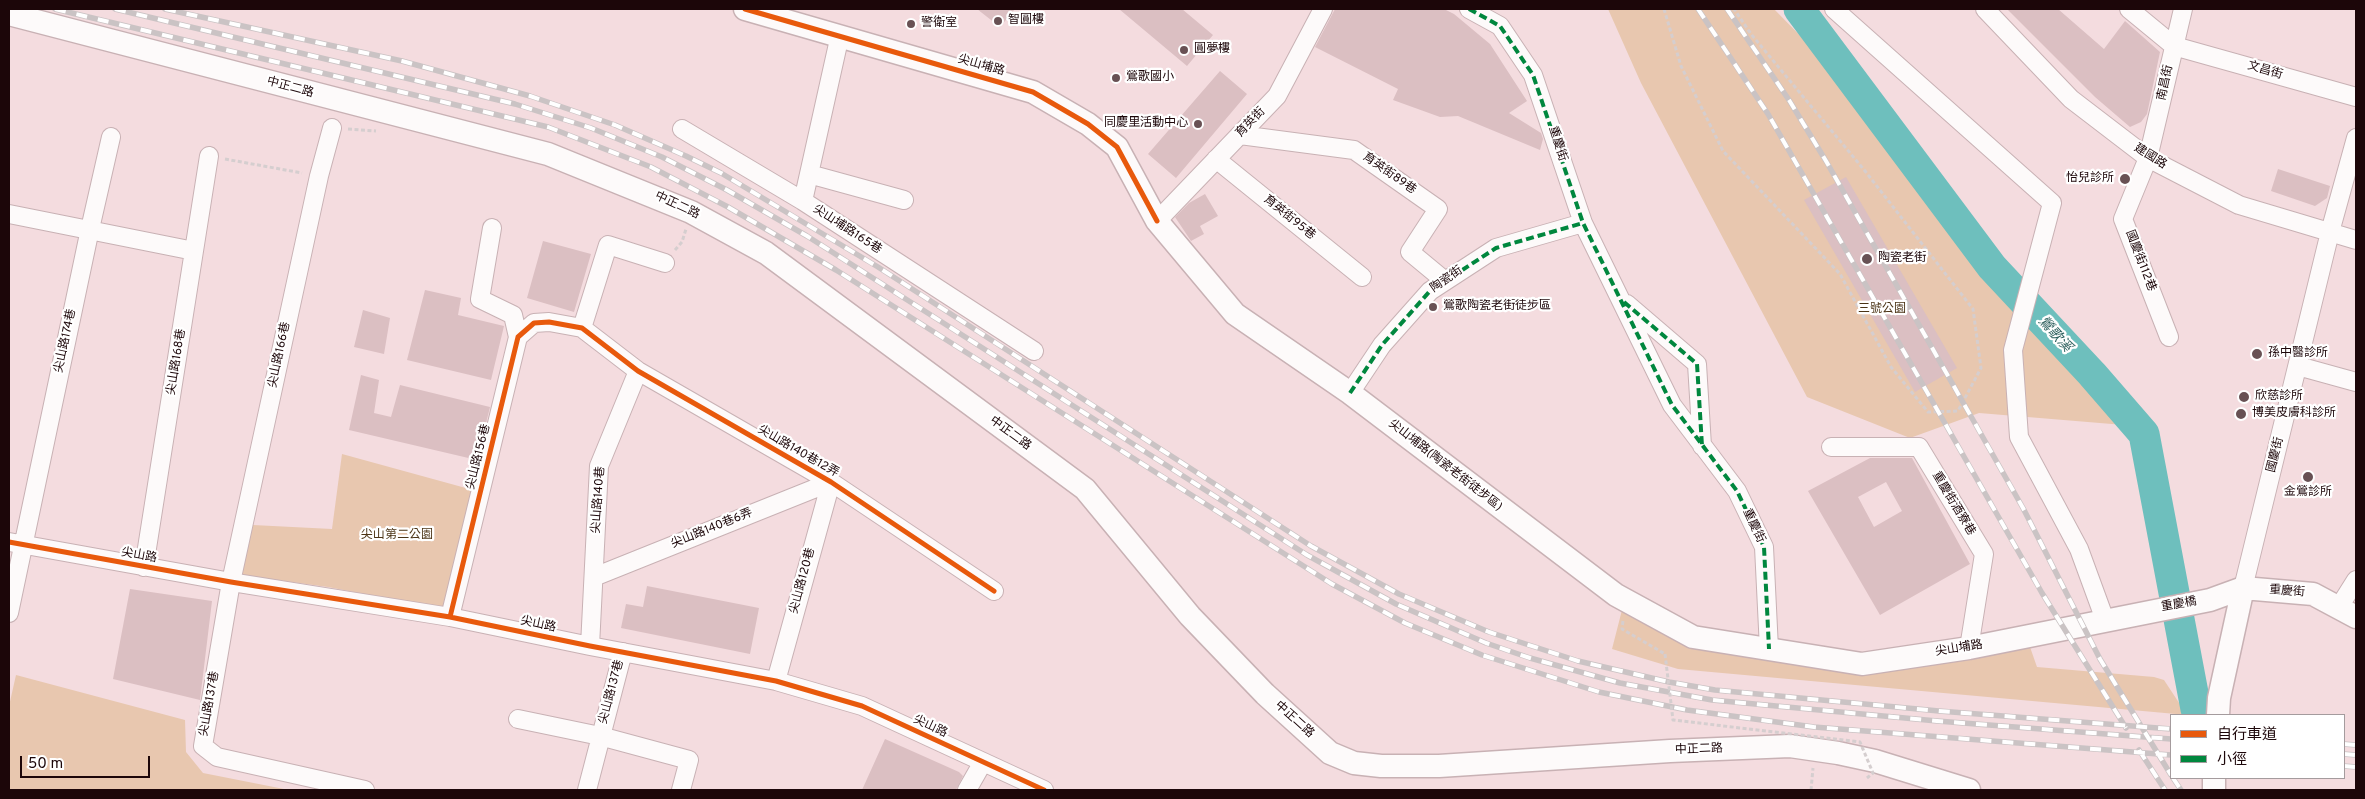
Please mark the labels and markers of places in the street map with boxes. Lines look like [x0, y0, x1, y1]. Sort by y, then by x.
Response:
place label: 智圓樓 [1008, 14, 1044, 28]
marker: 智圓樓 [992, 15, 1004, 27]
place label: 警衛室 [921, 17, 957, 31]
marker: 警衛室 [905, 18, 917, 30]
place label: 圓夢樓 [1194, 43, 1230, 57]
marker: 圓夢樓 [1178, 44, 1190, 56]
place label: 鶯歌國小 [1126, 71, 1174, 85]
marker: 鶯歌國小 [1110, 72, 1122, 84]
place label: 同慶里活動中心 [1104, 117, 1188, 131]
marker: 同慶里活動中心 [1192, 118, 1204, 130]
place label: 怡兒診所 [2066, 172, 2114, 186]
marker: 怡兒診所 [2118, 172, 2132, 186]
marker: 陶瓷老街 [1860, 252, 1874, 266]
place label: 陶瓷老街 [1878, 252, 1926, 266]
place label: 鶯歌陶瓷老街徒步區 [1443, 300, 1551, 314]
marker: 鶯歌陶瓷老街徒步區 [1427, 301, 1439, 313]
marker: 孫中醫診所 [2250, 347, 2264, 361]
place label: 孫中醫診所 [2268, 347, 2328, 361]
marker: 欣慈診所 [2237, 390, 2251, 404]
place label: 欣慈診所 [2255, 390, 2303, 404]
marker: 博美皮膚科診所 [2234, 407, 2248, 421]
place label: 博美皮膚科診所 [2252, 407, 2336, 421]
marker: 金鶯診所 [2301, 470, 2315, 484]
place label: 金鶯診所 [2284, 486, 2332, 500]

